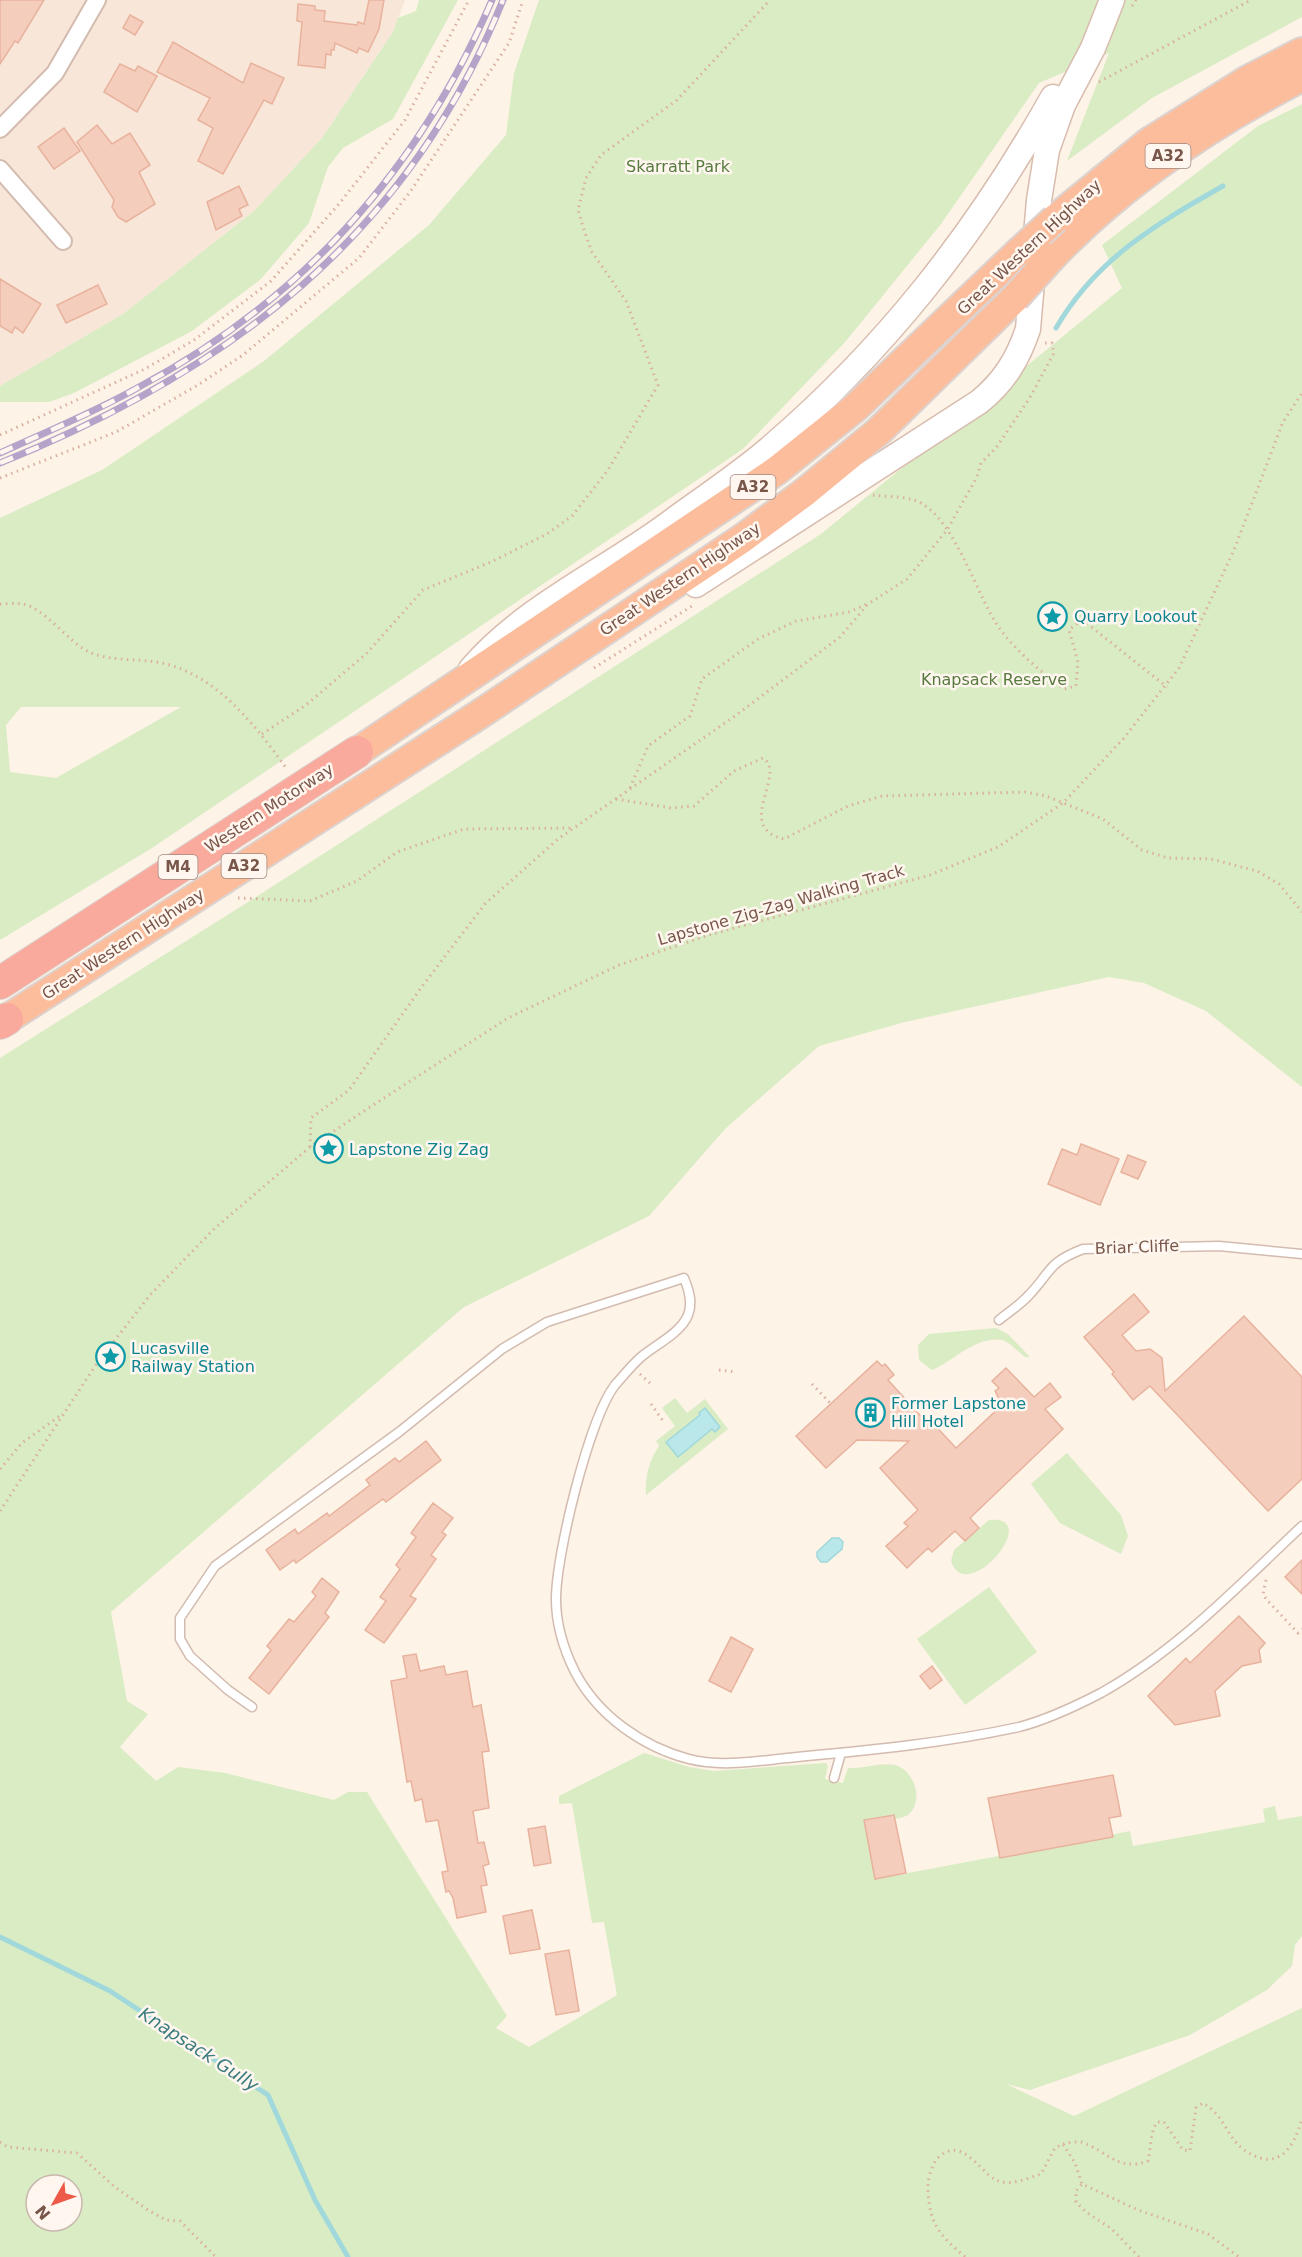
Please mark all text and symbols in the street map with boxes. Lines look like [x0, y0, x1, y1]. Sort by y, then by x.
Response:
road number: A32 [1146, 144, 1190, 168]
park label: Skarratt Park [626, 157, 731, 176]
street label: Great Western Highway [953, 175, 1105, 319]
road number: A32 [730, 475, 776, 499]
street label: Great Western Highway [596, 518, 764, 640]
place icon: Quarry Lookout [1037, 600, 1069, 632]
place label: Quarry Lookout [1074, 607, 1197, 626]
park label: Knapsack Reserve [921, 670, 1067, 689]
street label: Western Motorway [201, 759, 337, 857]
road number: A32 [222, 854, 266, 878]
road number: M4 [158, 855, 198, 879]
street label: Lapstone Zig-Zag Walking Track [655, 860, 907, 949]
street label: Great Western Highway [38, 884, 208, 1004]
place icon: Lapstone Zig Zag [312, 1133, 344, 1165]
place label: Lapstone Zig Zag [349, 1140, 489, 1159]
street label: Briar Cliffe [1094, 1236, 1180, 1258]
place label: Lucasville Railway Station [131, 1339, 255, 1376]
place icon: Lucasville Railway Station [94, 1341, 126, 1373]
place label: Former Lapstone Hill Hotel [891, 1394, 1026, 1431]
building icon: Former Lapstone Hill Hotel [854, 1396, 886, 1428]
water label: Knapsack Gully [135, 2003, 263, 2096]
north arrow [24, 2173, 84, 2233]
text: N [31, 2201, 54, 2224]

